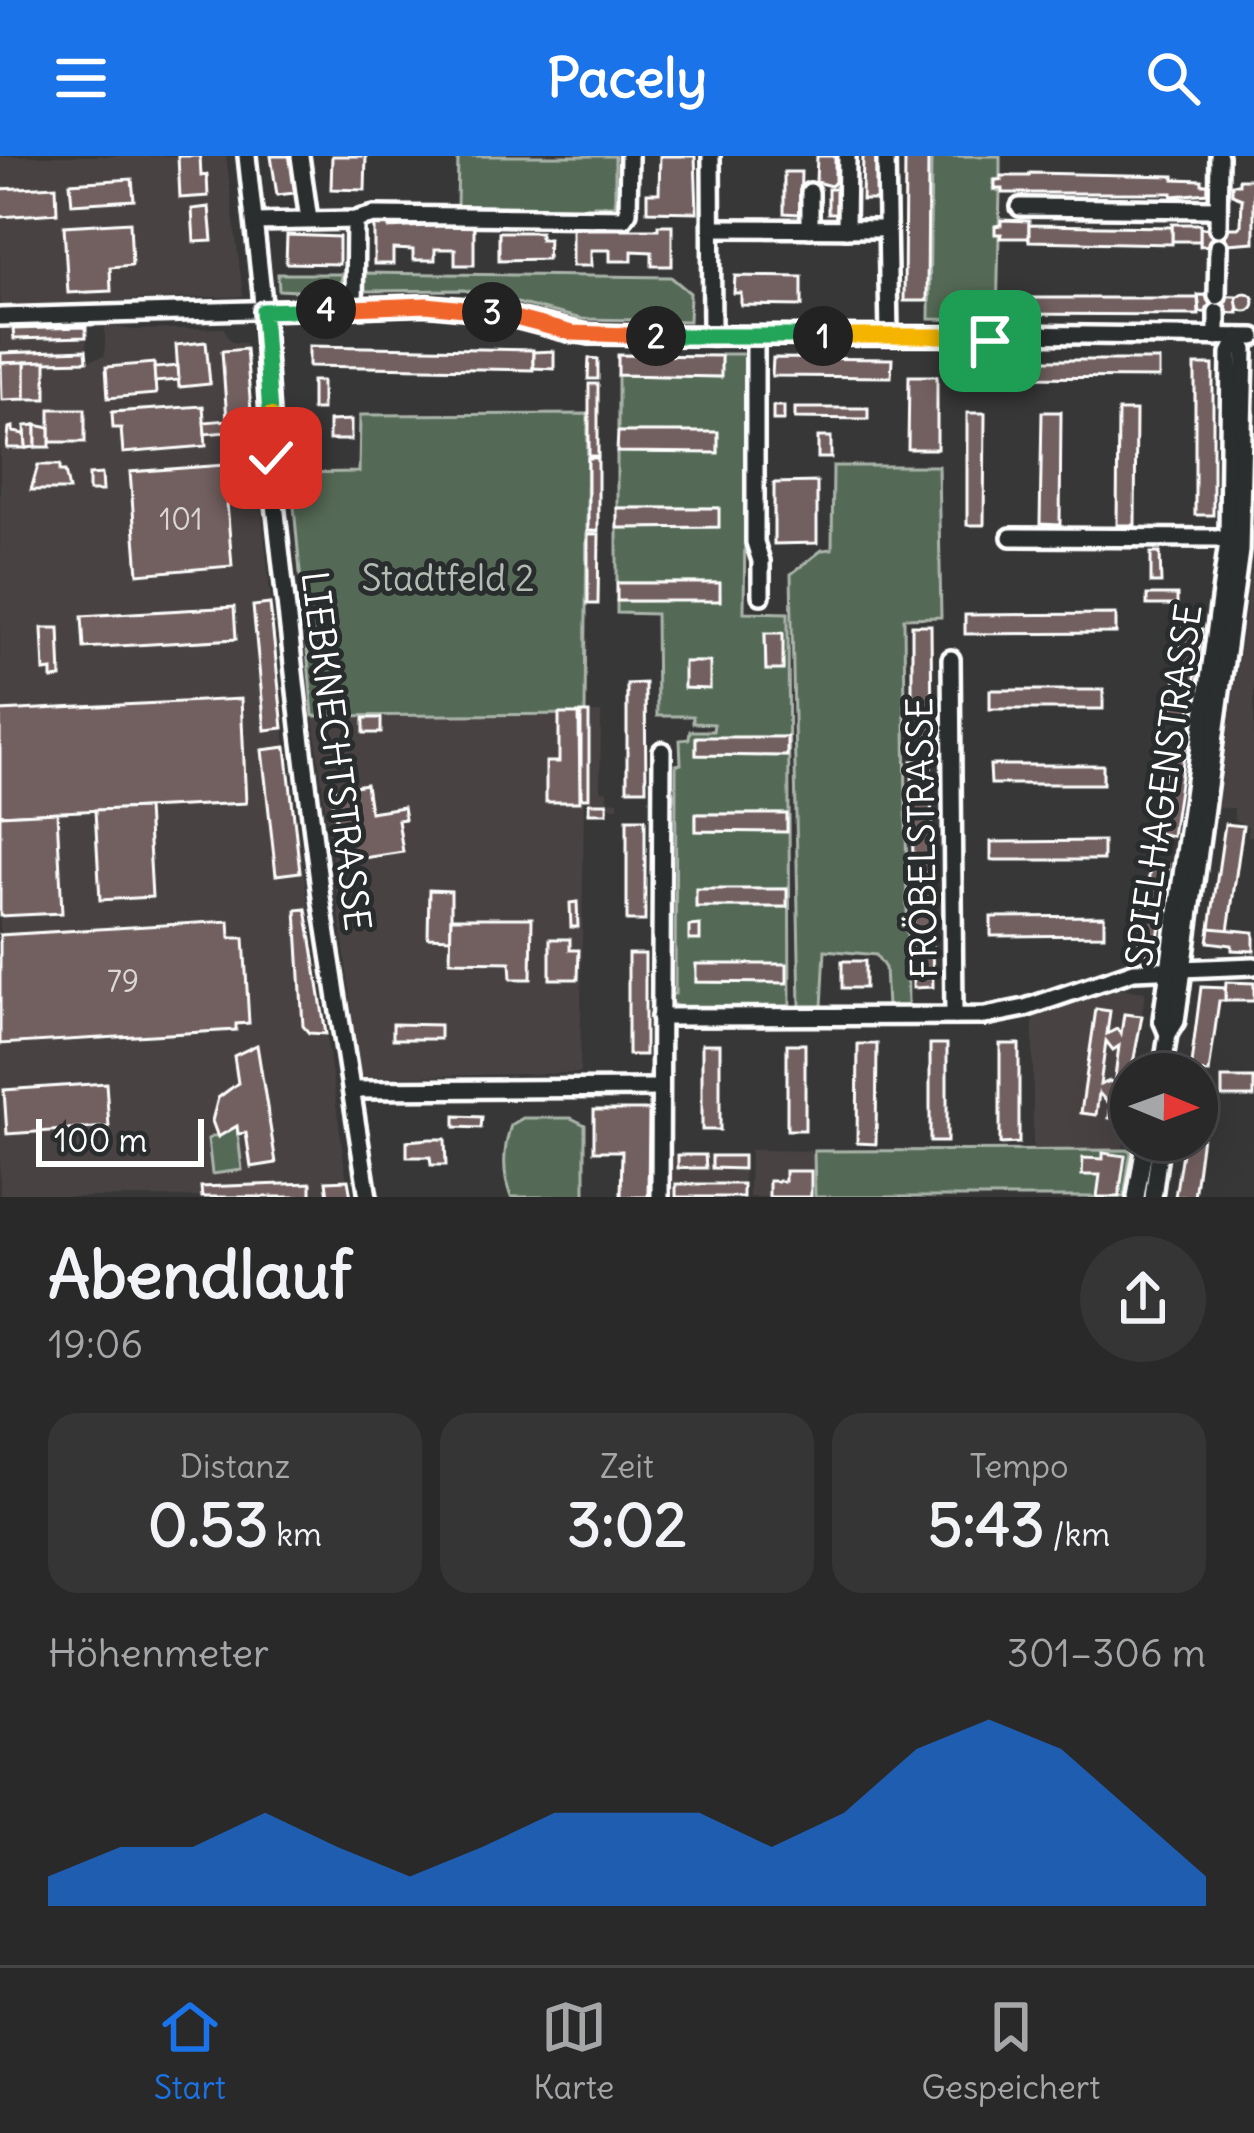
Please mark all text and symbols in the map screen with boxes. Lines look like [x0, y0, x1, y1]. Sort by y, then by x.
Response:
text: Pacely [547, 44, 707, 112]
icon: menu [48, 45, 114, 111]
icon: search [1140, 45, 1206, 111]
pin: 4 [296, 279, 356, 339]
pin: 3 [462, 282, 522, 342]
text: 4 [316, 288, 336, 330]
pin [939, 290, 1041, 392]
text: 3 [483, 291, 501, 333]
pin: 2 [626, 306, 686, 366]
pin: 1 [793, 306, 853, 366]
icon: arrive [957, 308, 1023, 374]
text: 2 [647, 315, 665, 357]
text: 1 [816, 315, 830, 357]
pin [220, 407, 322, 509]
icon: check [238, 425, 304, 491]
house number: 101 [159, 500, 203, 538]
park label: Stadtfeld 2 [361, 556, 535, 601]
street label: LIEBKNECHTSTRASSE [292, 569, 380, 933]
street label: SPIELHAGENSTRASSE [1116, 601, 1212, 969]
street label: FRÖBELSTRASSE [896, 697, 947, 979]
house number: 79 [107, 962, 139, 1000]
north arrow [1110, 1053, 1218, 1161]
map controls [1110, 1053, 1218, 1161]
scale bar [36, 1113, 204, 1166]
text: 100 m [54, 1119, 147, 1161]
text: Abendlauf [48, 1233, 352, 1316]
button: share [1080, 1236, 1206, 1362]
text: 19:06 [48, 1320, 143, 1369]
text: Distanz [180, 1445, 290, 1487]
text: Zeit [600, 1445, 654, 1487]
text: Tempo [969, 1445, 1069, 1487]
text: 0.53 [148, 1487, 268, 1562]
text: 3:02 [567, 1487, 687, 1562]
text: 5:43 [928, 1487, 1045, 1562]
text: km [268, 1513, 322, 1555]
text: /km [1045, 1513, 1110, 1555]
text: Höhenmeter [48, 1629, 269, 1678]
text: 301–306 m [1007, 1629, 1206, 1678]
tab: Start [154, 1994, 226, 2108]
tab: Karte [533, 1994, 614, 2108]
tab: Gespeichert [922, 1994, 1100, 2108]

